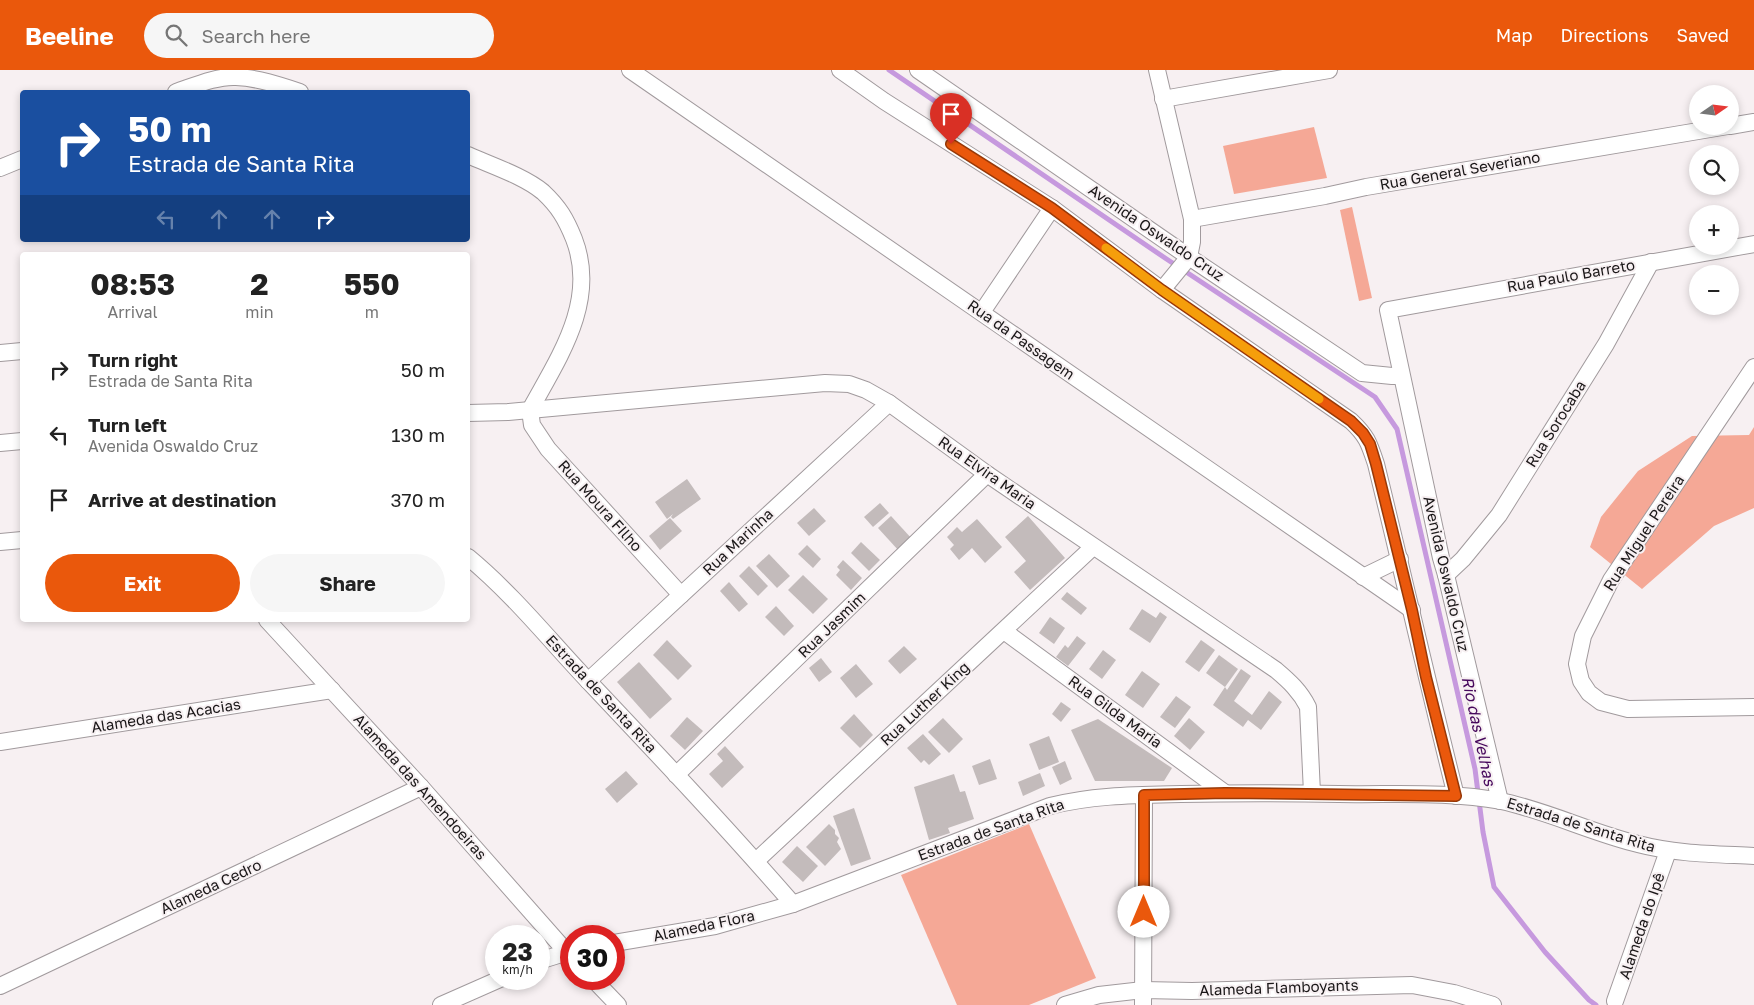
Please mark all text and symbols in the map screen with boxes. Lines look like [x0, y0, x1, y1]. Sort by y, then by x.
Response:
search box [144, 13, 494, 58]
text: Beeline [25, 21, 114, 50]
icon: search [162, 21, 190, 49]
text: Search here [202, 24, 310, 47]
text: Map [1496, 24, 1532, 46]
text: Directions [1560, 24, 1648, 46]
text: Saved [1676, 24, 1729, 46]
north arrow [1689, 85, 1739, 135]
map controls [1689, 85, 1739, 315]
pin [930, 93, 972, 144]
icon: arrive [937, 100, 965, 128]
text: 50 m [128, 108, 211, 150]
icon: right [45, 110, 110, 175]
button: search [1689, 145, 1739, 195]
street label: Rua General Severiano [1378, 147, 1541, 193]
text: Estrada de Santa Rita [128, 150, 355, 177]
street label: Avenida Oswaldo Cruz [1085, 180, 1228, 284]
icon: left [152, 205, 180, 233]
icon: ahead [205, 205, 233, 233]
icon: ahead [258, 205, 286, 233]
icon: right [311, 205, 339, 233]
button: + [1689, 205, 1739, 255]
street label: Rua Paulo Barreto [1505, 255, 1636, 295]
button: − [1689, 265, 1739, 315]
text: 08:53 [90, 266, 175, 302]
text: 2 [250, 266, 269, 302]
text: 550 [344, 266, 400, 302]
street label: Rua da Passagem [965, 296, 1079, 383]
text: Arrival [108, 302, 158, 322]
text: min [245, 302, 274, 322]
text: m [365, 302, 379, 322]
text: Turn right [88, 348, 178, 371]
icon: right [45, 356, 73, 384]
text: 50 m [401, 358, 445, 381]
text: Estrada de Santa Rita [88, 371, 253, 391]
street label: Rua Sorocaba [1521, 377, 1589, 470]
text: Turn left [88, 413, 167, 436]
icon: left [45, 421, 73, 449]
text: 130 m [391, 423, 445, 446]
street label: Rua Elvira Maria [935, 432, 1040, 513]
text: Avenida Oswaldo Cruz [88, 436, 258, 456]
street label: Rua Moura FIlho [555, 456, 646, 555]
street label: Rua Miguel Pereira [1599, 471, 1687, 594]
icon: arrive [45, 486, 73, 514]
text: Arrive at destination [88, 488, 276, 511]
text: 370 m [390, 488, 445, 511]
street label: Avenida Oswaldo Cruz [1420, 494, 1474, 654]
street label: Rua Marinha [698, 504, 776, 578]
button: Exit [45, 554, 240, 612]
button: Share [250, 554, 445, 612]
street label: Rua Jasmim [794, 588, 869, 661]
street label: Estrada de Santa Rita [542, 631, 661, 756]
street label: Rua Luther King [876, 658, 972, 749]
street label: Rua Gilda Maria [1065, 671, 1166, 751]
water label: Rio das Velhas [1458, 674, 1501, 789]
street label: Alameda das Acacias [90, 694, 242, 736]
street label: Alameda das Amendoeiras [350, 710, 491, 863]
street label: Estrada de Santa Rita [1505, 793, 1658, 855]
street label: Estrada de Santa Rita [915, 794, 1066, 864]
street label: Alameda Cedro [157, 855, 264, 917]
street label: Alameda do Ipê [1614, 870, 1668, 981]
position arrow [1117, 885, 1169, 937]
street label: Alameda Flora [651, 905, 756, 945]
speed limit sign: 30 [560, 925, 625, 990]
text: 23 [502, 936, 533, 967]
text: km/h [502, 962, 533, 977]
street label: Alameda Flamboyants [1199, 975, 1359, 999]

